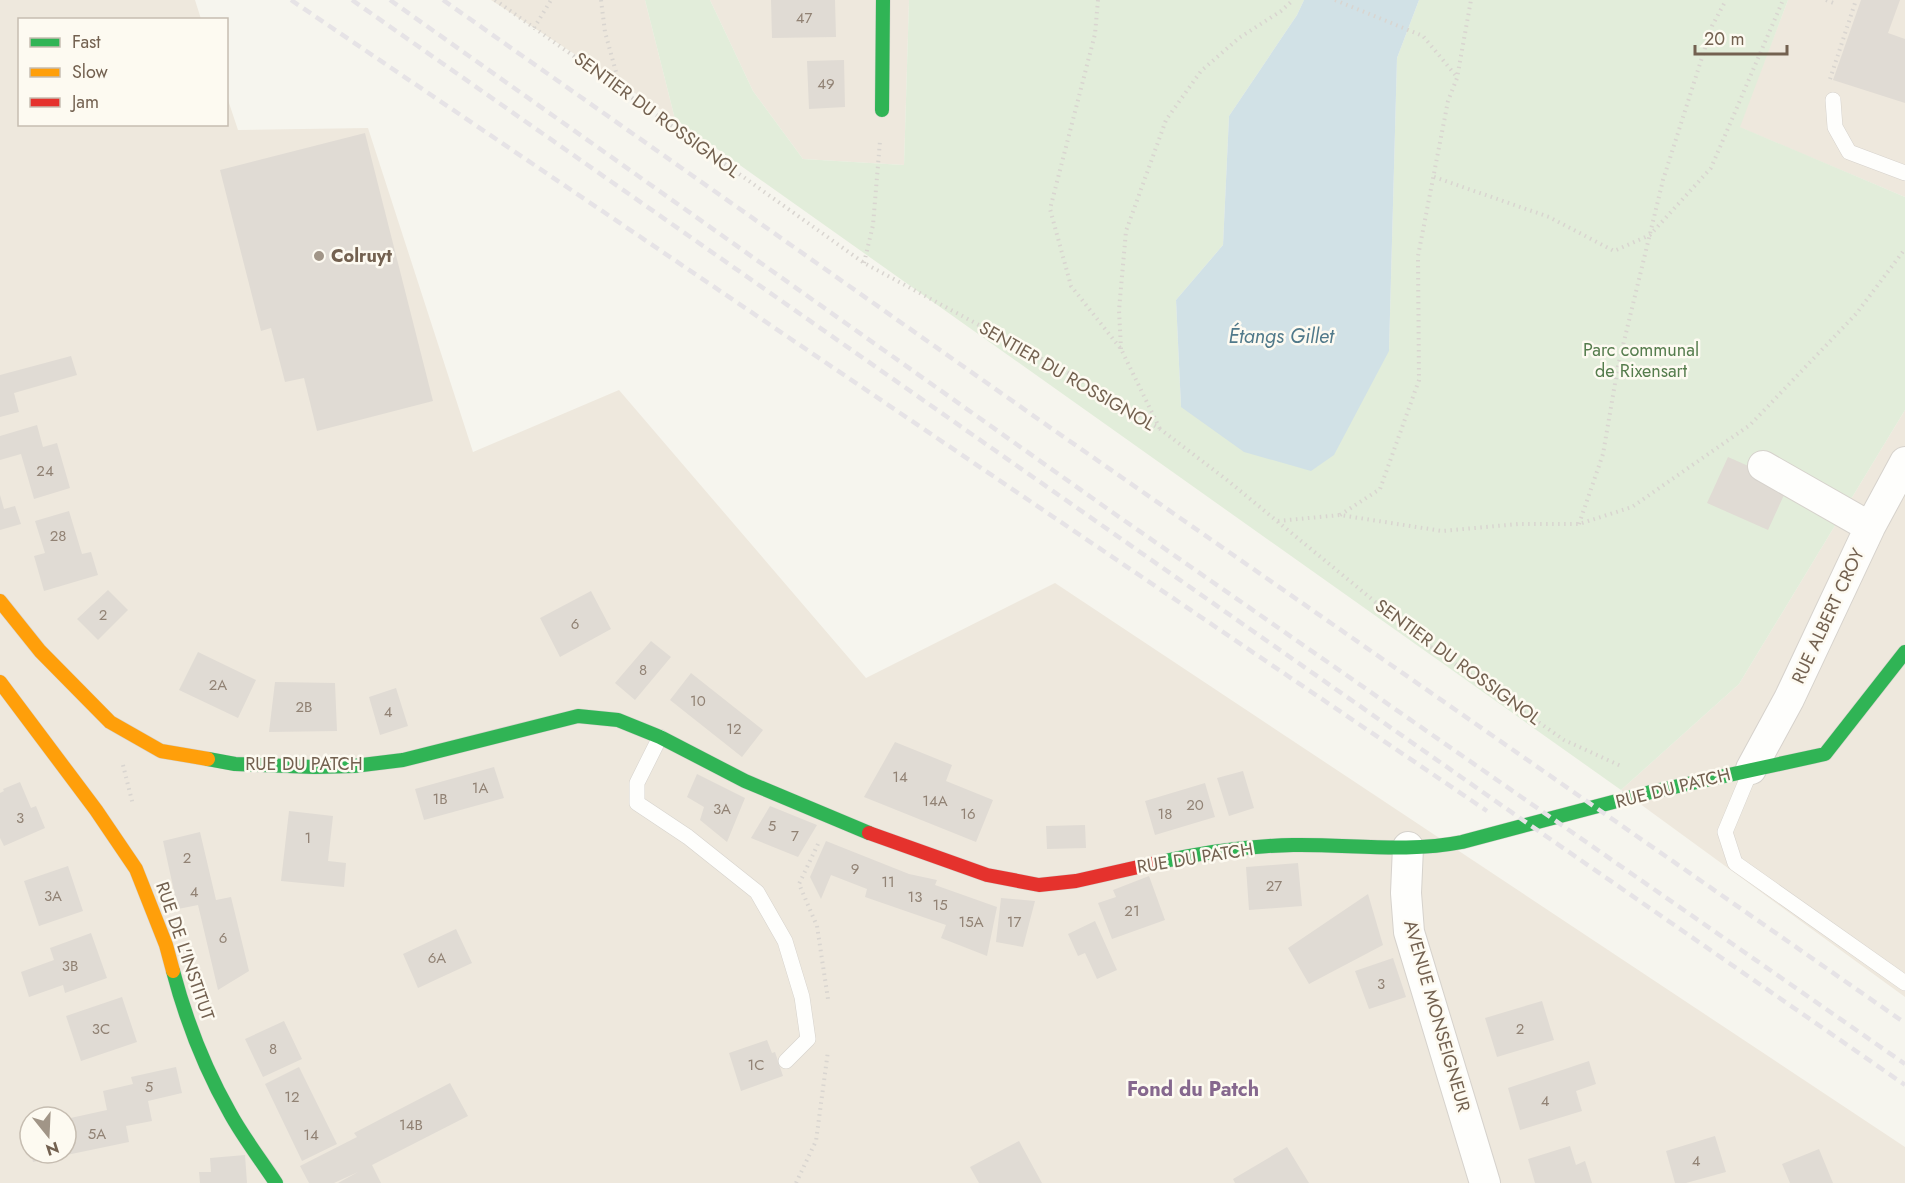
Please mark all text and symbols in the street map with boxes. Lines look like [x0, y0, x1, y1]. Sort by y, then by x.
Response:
house number: 47 [796, 7, 812, 29]
legend [18, 18, 228, 126]
scale bar [1695, 18, 1786, 56]
text: 20 m [1704, 26, 1744, 52]
text: Fast [72, 29, 101, 55]
street label: SENTIER DU ROSSIGNOL [569, 46, 745, 184]
text: Slow [72, 59, 109, 85]
house number: 49 [817, 73, 835, 95]
text: Jam [70, 89, 99, 115]
place label: Colruyt [331, 243, 392, 269]
marker: Colruyt [312, 249, 326, 263]
street label: SENTIER DU ROSSIGNOL [974, 315, 1160, 437]
water label: Étangs Gillet [1228, 322, 1335, 351]
park label: Parc communal de Rixensart [1583, 337, 1699, 384]
house number: 24 [36, 460, 54, 482]
house number: 28 [50, 525, 66, 547]
street label: RUE ALBERT CROY [1785, 543, 1871, 688]
street label: SENTIER DU ROSSIGNOL [1370, 593, 1546, 731]
house number: 2 [99, 604, 107, 626]
house number: 6 [571, 613, 579, 635]
house number: 8 [639, 659, 647, 681]
house number: 2A [209, 674, 227, 696]
house number: 10 [690, 690, 706, 712]
house number: 2B [296, 696, 312, 718]
house number: 4 [384, 701, 393, 723]
house number: 12 [726, 718, 742, 740]
street label: RUE DU PATCH [245, 751, 363, 777]
street label: RUE DU PATCH [1613, 761, 1733, 815]
house number: 14 [892, 766, 908, 788]
house number: 1A [472, 777, 488, 799]
house number: 1B [432, 788, 448, 810]
house number: 14A [922, 790, 948, 812]
house number: 20 [1186, 794, 1204, 816]
house number: 3A [713, 798, 731, 820]
house number: 16 [960, 803, 976, 825]
house number: 18 [1158, 803, 1172, 825]
house number: 3 [16, 807, 24, 829]
house number: 5 [768, 815, 776, 837]
house number: 7 [791, 825, 799, 847]
house number: 1 [305, 827, 311, 849]
street label: RUE DU PATCH [1135, 836, 1255, 880]
house number: 2 [183, 847, 191, 869]
house number: 9 [851, 858, 859, 880]
house number: 11 [881, 871, 895, 893]
house number: 27 [1266, 875, 1282, 897]
street label: RUE DE L'INSTITUT [149, 878, 221, 1024]
house number: 4 [190, 881, 199, 903]
house number: 3A [44, 885, 62, 907]
house number: 13 [908, 886, 922, 908]
house number: 15 [932, 894, 948, 916]
house number: 21 [1124, 900, 1140, 922]
house number: 15A [958, 911, 984, 933]
house number: 17 [1007, 911, 1021, 933]
street label: AVENUE MONSEIGNEUR [1397, 917, 1477, 1115]
house number: 6 [219, 927, 227, 949]
house number: 6A [428, 947, 446, 969]
house number: 3B [62, 955, 78, 977]
house number: 3 [1377, 973, 1385, 995]
house number: 3C [92, 1018, 110, 1040]
house number: 2 [1516, 1018, 1524, 1040]
house number: 8 [269, 1038, 277, 1060]
house number: 1C [747, 1054, 765, 1076]
district label: Fond du Patch [1127, 1075, 1259, 1104]
house number: 5 [145, 1076, 153, 1098]
house number: 12 [284, 1086, 300, 1108]
house number: 4 [1541, 1090, 1550, 1112]
north arrow [18, 1105, 78, 1165]
house number: 14B [399, 1114, 423, 1136]
house number: 5A [88, 1123, 106, 1145]
house number: 14 [303, 1124, 319, 1146]
text: N [43, 1136, 62, 1162]
house number: 4 [1692, 1150, 1701, 1172]

